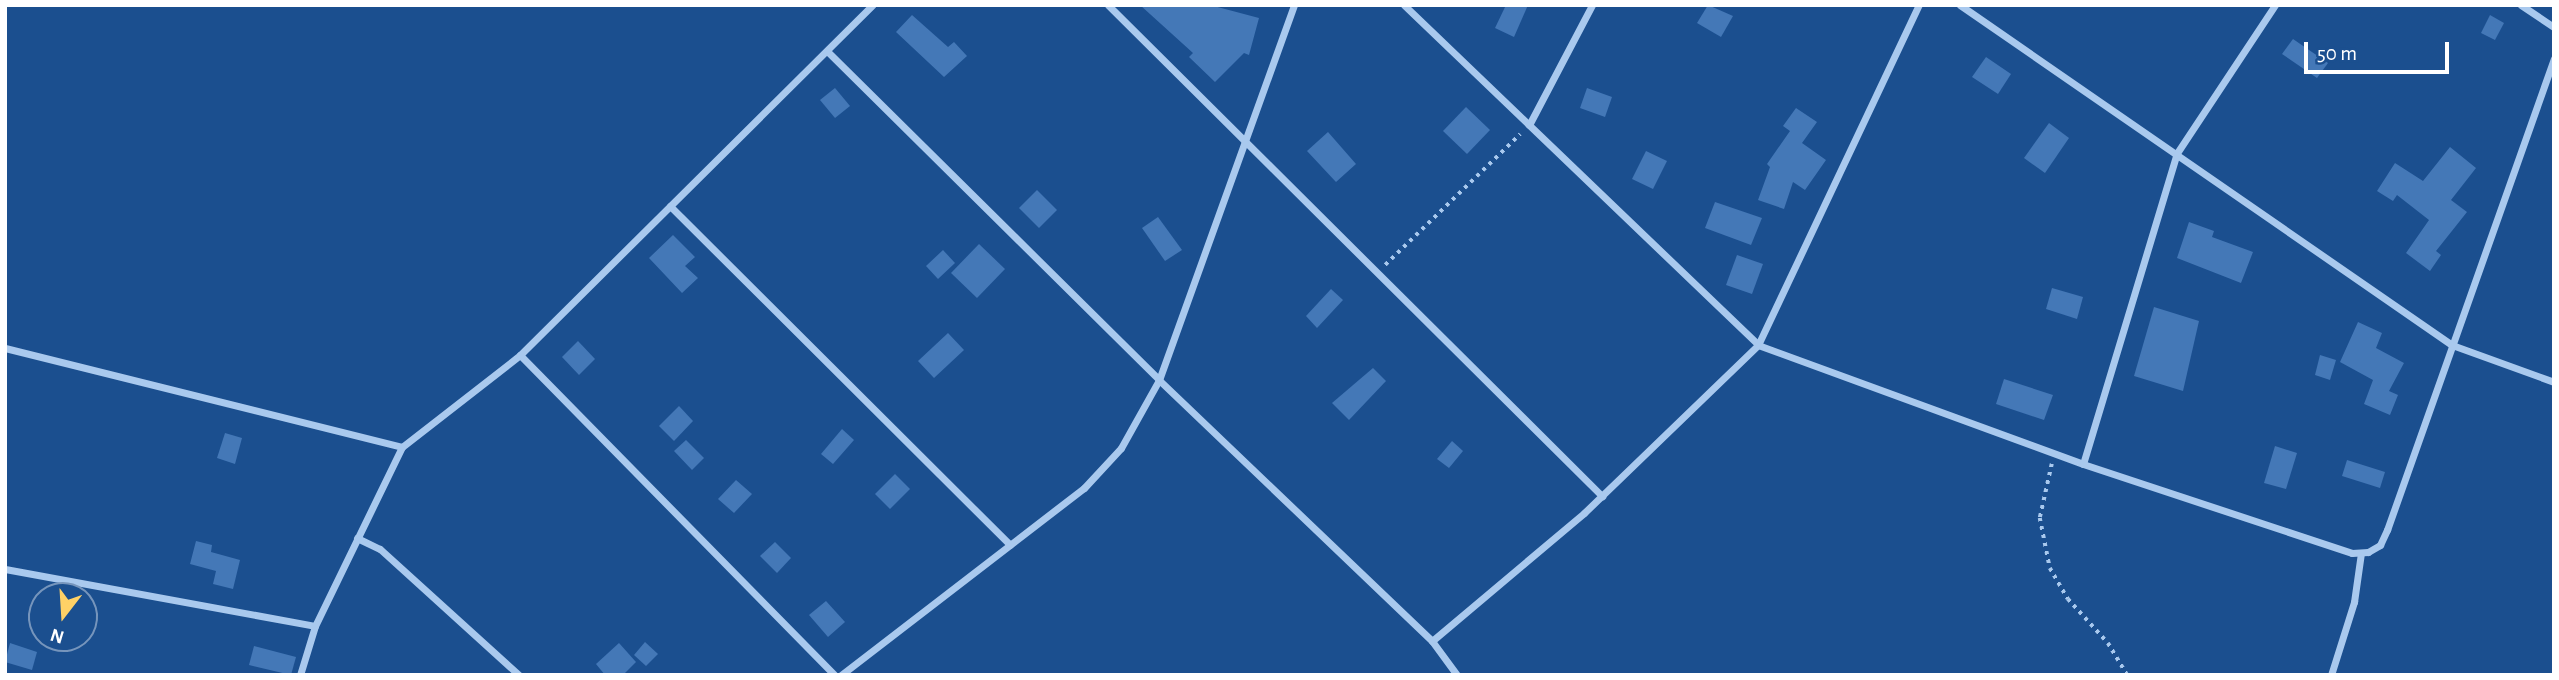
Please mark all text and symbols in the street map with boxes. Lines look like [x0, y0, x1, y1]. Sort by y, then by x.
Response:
scale bar [2307, 28, 2452, 72]
text: 50 m [2317, 43, 2357, 64]
north arrow [28, 582, 98, 652]
text: N [48, 625, 66, 647]

